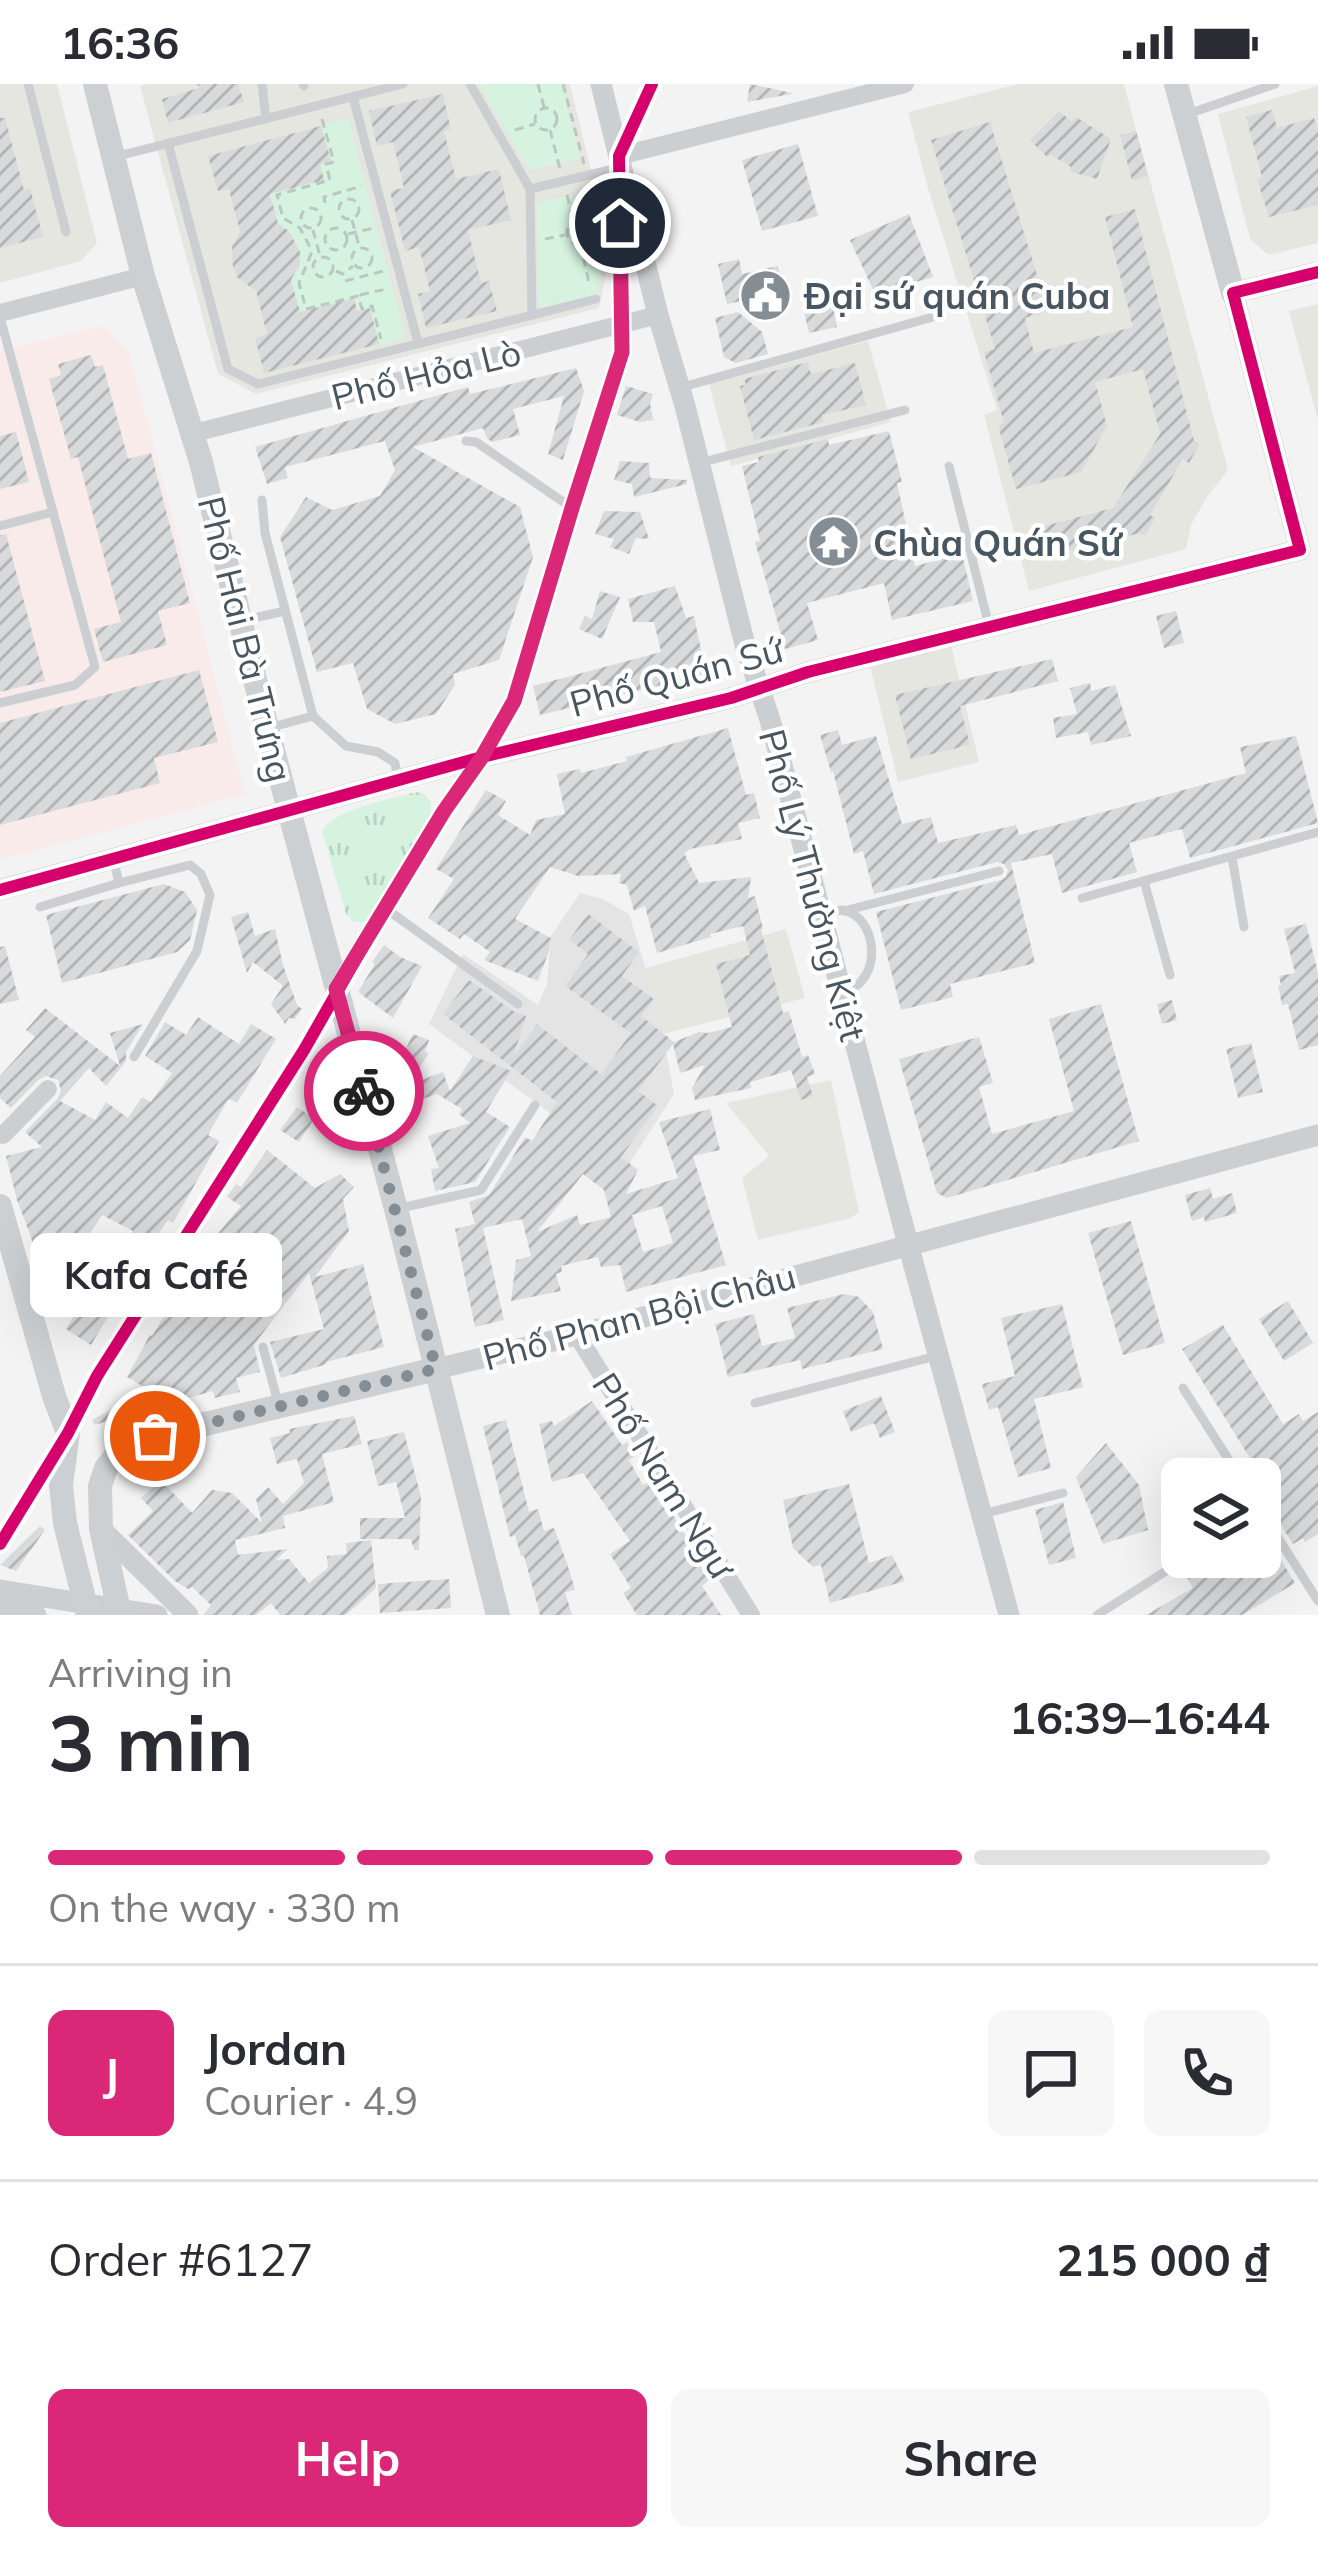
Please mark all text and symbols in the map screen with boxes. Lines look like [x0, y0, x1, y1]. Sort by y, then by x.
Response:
text: 16:36 [60, 14, 179, 70]
pin [569, 172, 671, 274]
icon: home [587, 190, 653, 256]
public building icon: Đại sứ quán Cuba [737, 267, 793, 323]
place label: Đại sứ quán Cuba [803, 273, 1110, 318]
street label: Phố Hỏa Lò [327, 329, 525, 419]
street label: Phố Hai Bà Trưng [189, 491, 303, 787]
temple icon: Chùa Quán Sứ [806, 514, 862, 570]
place label: Chùa Quán Sứ [873, 520, 1124, 565]
street label: Phố Quán Sứ [565, 625, 789, 726]
street label: Phố Lý Thường Kiệt [750, 724, 876, 1046]
courier [304, 1031, 424, 1151]
icon: bike [331, 1058, 397, 1124]
callout: Kafa Café [29, 1232, 281, 1316]
text: Kafa Café [64, 1250, 248, 1299]
street label: Phố Phan Bội Châu [478, 1253, 800, 1379]
street label: Phố Nam Ngư [583, 1364, 746, 1588]
pin [104, 1385, 206, 1487]
icon: bag [122, 1403, 188, 1469]
map controls [1161, 1458, 1281, 1578]
button: layers [1161, 1458, 1281, 1578]
text: Arriving in [48, 1648, 233, 1697]
text: 16:39–16:44 [1009, 1689, 1270, 1745]
text: 3 min [48, 1693, 254, 1791]
text: On the way · 330 m [48, 1883, 400, 1932]
button: chat [988, 2010, 1114, 2136]
button: phone [1144, 2010, 1270, 2136]
text: Jordan [204, 2020, 347, 2076]
text: J [103, 2045, 119, 2101]
text: Courier · 4.9 [204, 2076, 418, 2125]
text: Order #6127 [48, 2231, 313, 2287]
text: 215 000 ₫ [1056, 2231, 1270, 2287]
button: Help [48, 2389, 647, 2527]
button: Share [671, 2389, 1270, 2527]

